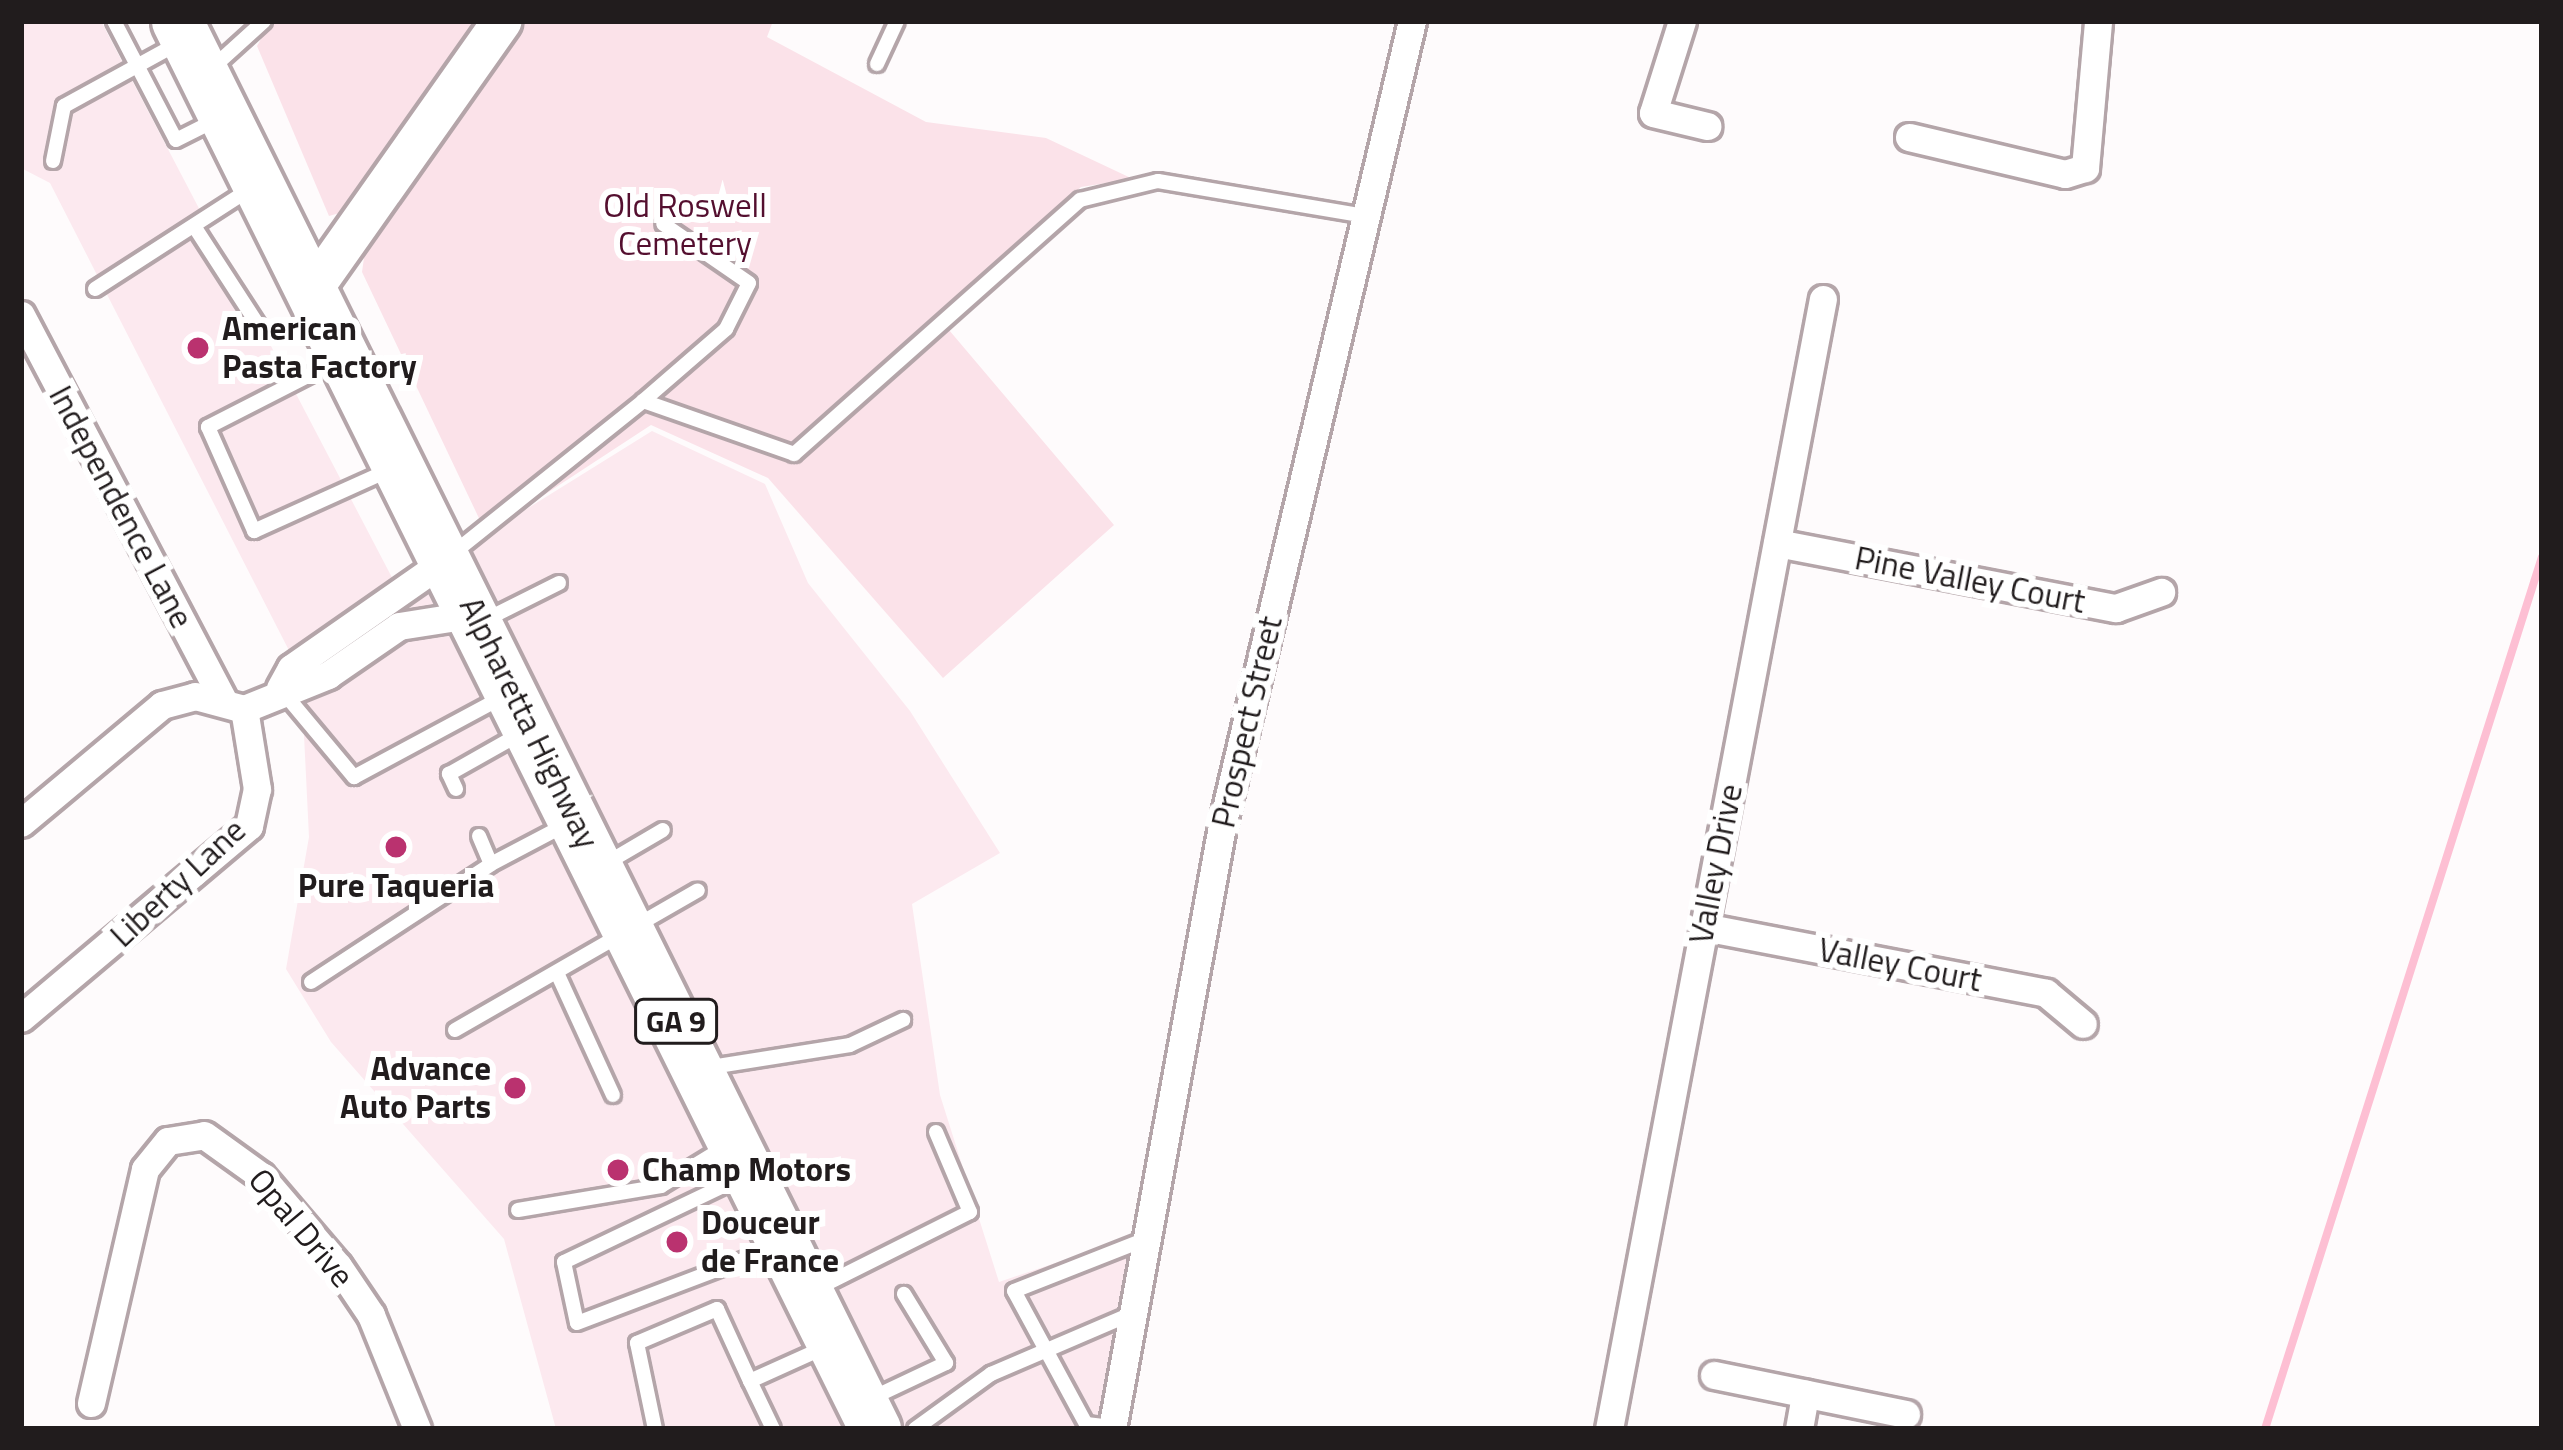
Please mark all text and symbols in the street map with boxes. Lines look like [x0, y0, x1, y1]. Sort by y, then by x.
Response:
park label: Old Roswell Cemetery [603, 186, 767, 264]
place label: American Pasta Factory [222, 309, 417, 387]
marker: American Pasta Factory [185, 335, 211, 361]
street label: Independence Lane [41, 379, 201, 635]
street label: Pine Valley Court [1852, 538, 2088, 622]
street label: Alpharetta Highway [451, 591, 607, 855]
street label: Prospect Street [1203, 612, 1291, 832]
street label: Valley Drive [1681, 781, 1751, 947]
street label: Liberty Lane [102, 811, 254, 955]
marker: Pure Taqueria [383, 834, 409, 860]
place label: Pure Taqueria [298, 866, 494, 906]
street label: Valley Court [1815, 930, 1985, 1000]
road number: GA 9 [634, 997, 718, 1045]
place label: Advance Auto Parts [340, 1049, 491, 1127]
marker: Advance Auto Parts [502, 1075, 528, 1101]
place label: Champ Motors [642, 1150, 851, 1190]
marker: Champ Motors [605, 1157, 631, 1183]
street label: Opal Drive [240, 1161, 362, 1295]
place label: Douceur de France [701, 1203, 839, 1281]
marker: Douceur de France [664, 1229, 690, 1255]

